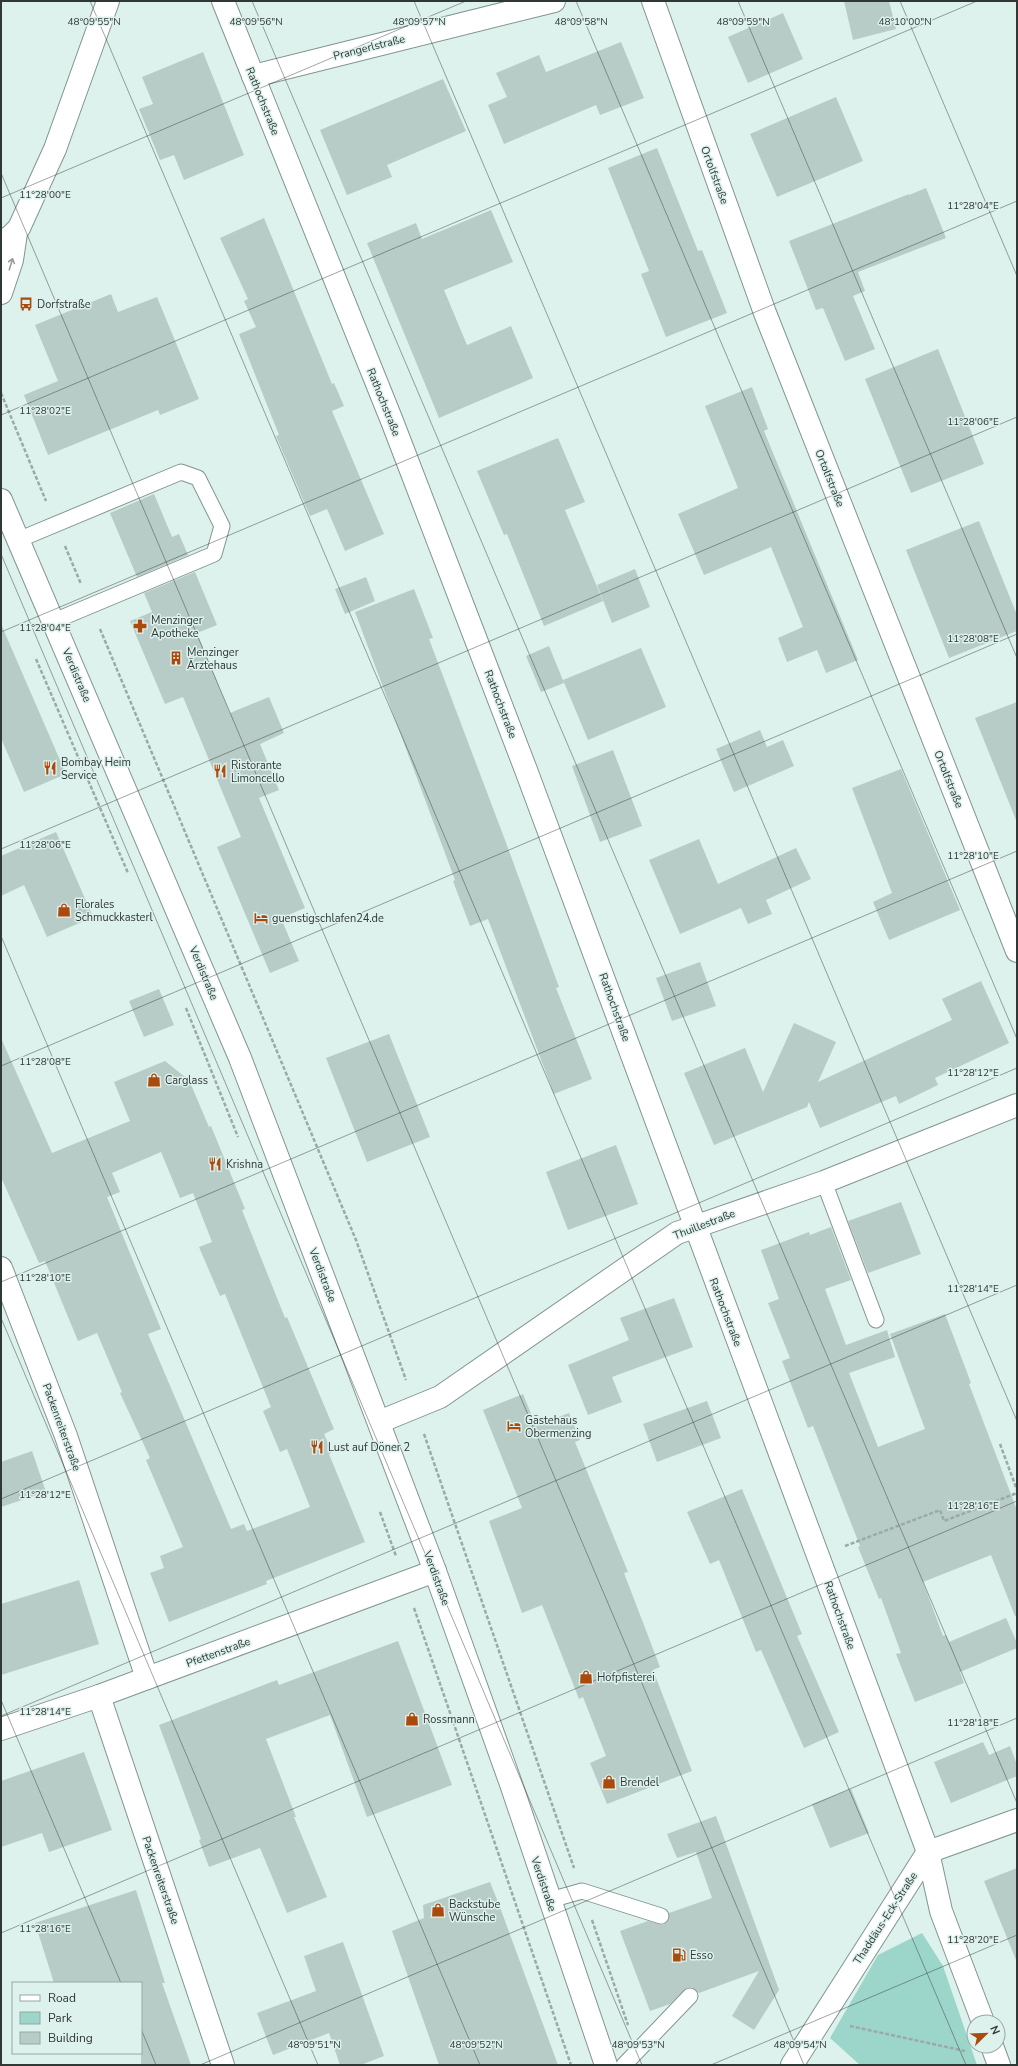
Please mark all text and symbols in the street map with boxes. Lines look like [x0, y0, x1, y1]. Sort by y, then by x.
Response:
text: 48°09'55"N [67, 15, 121, 29]
text: 48°09'56"N [229, 15, 283, 29]
text: 48°09'57"N [392, 15, 446, 29]
text: 48°09'58"N [554, 15, 608, 29]
text: 48°09'59"N [716, 15, 770, 29]
text: 48°10'00"N [878, 15, 932, 29]
street label: Prangerlstraße [332, 31, 407, 64]
street label: Rathochstraße [242, 65, 283, 138]
street label: Ortolfstraße [697, 144, 732, 206]
text: 11°28'00"E [19, 188, 71, 202]
text: 11°28'04"E [947, 199, 999, 213]
one-way arrow [8, 257, 15, 270]
bus stop icon: Dorfstraße [18, 296, 34, 312]
place label: Dorfstraße [37, 297, 91, 312]
street label: Rathochstraße [363, 366, 404, 439]
text: 11°28'02"E [19, 404, 71, 418]
text: 11°28'06"E [947, 415, 999, 429]
street label: Ortolfstraße [811, 447, 848, 509]
place label: Menzinger Apotheke [151, 613, 203, 641]
pharmacy icon: Menzinger Apotheke [132, 618, 148, 634]
text: 11°28'04"E [19, 621, 71, 635]
text: 11°28'08"E [947, 632, 999, 646]
street label: Verdistraße [58, 645, 95, 705]
place label: Menzinger Ärztehaus [187, 645, 239, 673]
building icon: Menzinger Ärztehaus [168, 650, 184, 666]
street label: Rathochstraße [481, 668, 521, 741]
street label: Ortolfstraße [930, 748, 967, 810]
place label: Bombay Heim Service [61, 755, 131, 783]
place label: Ristorante Limoncello [231, 758, 285, 786]
restaurant icon: Bombay Heim Service [42, 760, 58, 776]
restaurant icon: Ristorante Limoncello [212, 763, 228, 779]
text: 11°28'06"E [19, 838, 71, 852]
text: 11°28'10"E [947, 849, 999, 863]
place label: Florales Schmuckkasterl [75, 897, 153, 925]
shop icon: Florales Schmuckkasterl [56, 902, 72, 918]
hotel icon: guenstigschlafen24.de [253, 910, 269, 926]
place label: guenstigschlafen24.de [272, 911, 384, 926]
street label: Verdistraße [185, 943, 222, 1003]
street label: Rathochstraße [595, 971, 634, 1044]
text: 11°28'08"E [19, 1055, 71, 1069]
text: 11°28'12"E [947, 1066, 999, 1080]
shop icon: Carglass [146, 1072, 162, 1088]
place label: Carglass [165, 1073, 208, 1088]
restaurant icon: Krishna [207, 1156, 223, 1172]
place label: Krishna [226, 1157, 263, 1172]
street label: Thuillestraße [671, 1206, 737, 1243]
street label: Verdistraße [305, 1245, 340, 1305]
text: 11°28'10"E [19, 1271, 71, 1285]
street label: Rathochstraße [706, 1276, 746, 1349]
text: 11°28'14"E [947, 1282, 999, 1296]
street label: Packenreiterstraße [39, 1381, 84, 1473]
place label: Gästehaus Obermenzing [525, 1413, 592, 1441]
hotel icon: Gästehaus Obermenzing [506, 1418, 522, 1434]
restaurant icon: Lust auf Döner 2 [309, 1439, 325, 1455]
place label: Lust auf Döner 2 [328, 1440, 410, 1455]
text: 11°28'12"E [19, 1488, 71, 1502]
text: 11°28'16"E [947, 1499, 999, 1513]
street label: Verdistraße [419, 1548, 453, 1608]
street label: Rathochstraße [820, 1579, 859, 1652]
street label: Pfettenstraße [184, 1634, 253, 1671]
shop icon: Hofpfisterei [578, 1669, 594, 1685]
place label: Hofpfisterei [597, 1670, 655, 1685]
text: 11°28'14"E [19, 1705, 71, 1719]
shop icon: Rossmann [404, 1711, 420, 1727]
place label: Rossmann [423, 1712, 475, 1727]
text: 11°28'18"E [947, 1716, 999, 1730]
shop icon: Brendel [601, 1774, 617, 1790]
place label: Brendel [620, 1775, 660, 1790]
street label: Packenreiterstraße [138, 1834, 183, 1926]
street label: Verdistraße [527, 1854, 560, 1914]
street label: Thaddäus-Eck-Straße [850, 1869, 921, 1967]
place label: Backstube Wünsche [449, 1897, 500, 1925]
shop icon: Backstube Wünsche [430, 1902, 446, 1918]
text: 11°28'16"E [19, 1922, 71, 1936]
text: 11°28'20"E [947, 1933, 999, 1947]
fuel station icon: Esso [671, 1947, 687, 1963]
place label: Esso [690, 1948, 713, 1963]
legend [12, 1982, 142, 2054]
text: Road [48, 1990, 76, 2006]
text: Park [48, 2010, 73, 2026]
north arrow [966, 2014, 1006, 2054]
text: N [986, 2024, 1003, 2037]
text: Building [48, 2030, 93, 2046]
text: 48°09'51"N [287, 2038, 341, 2052]
text: 48°09'52"N [449, 2038, 503, 2052]
text: 48°09'53"N [611, 2038, 665, 2052]
text: 48°09'54"N [773, 2038, 827, 2052]

